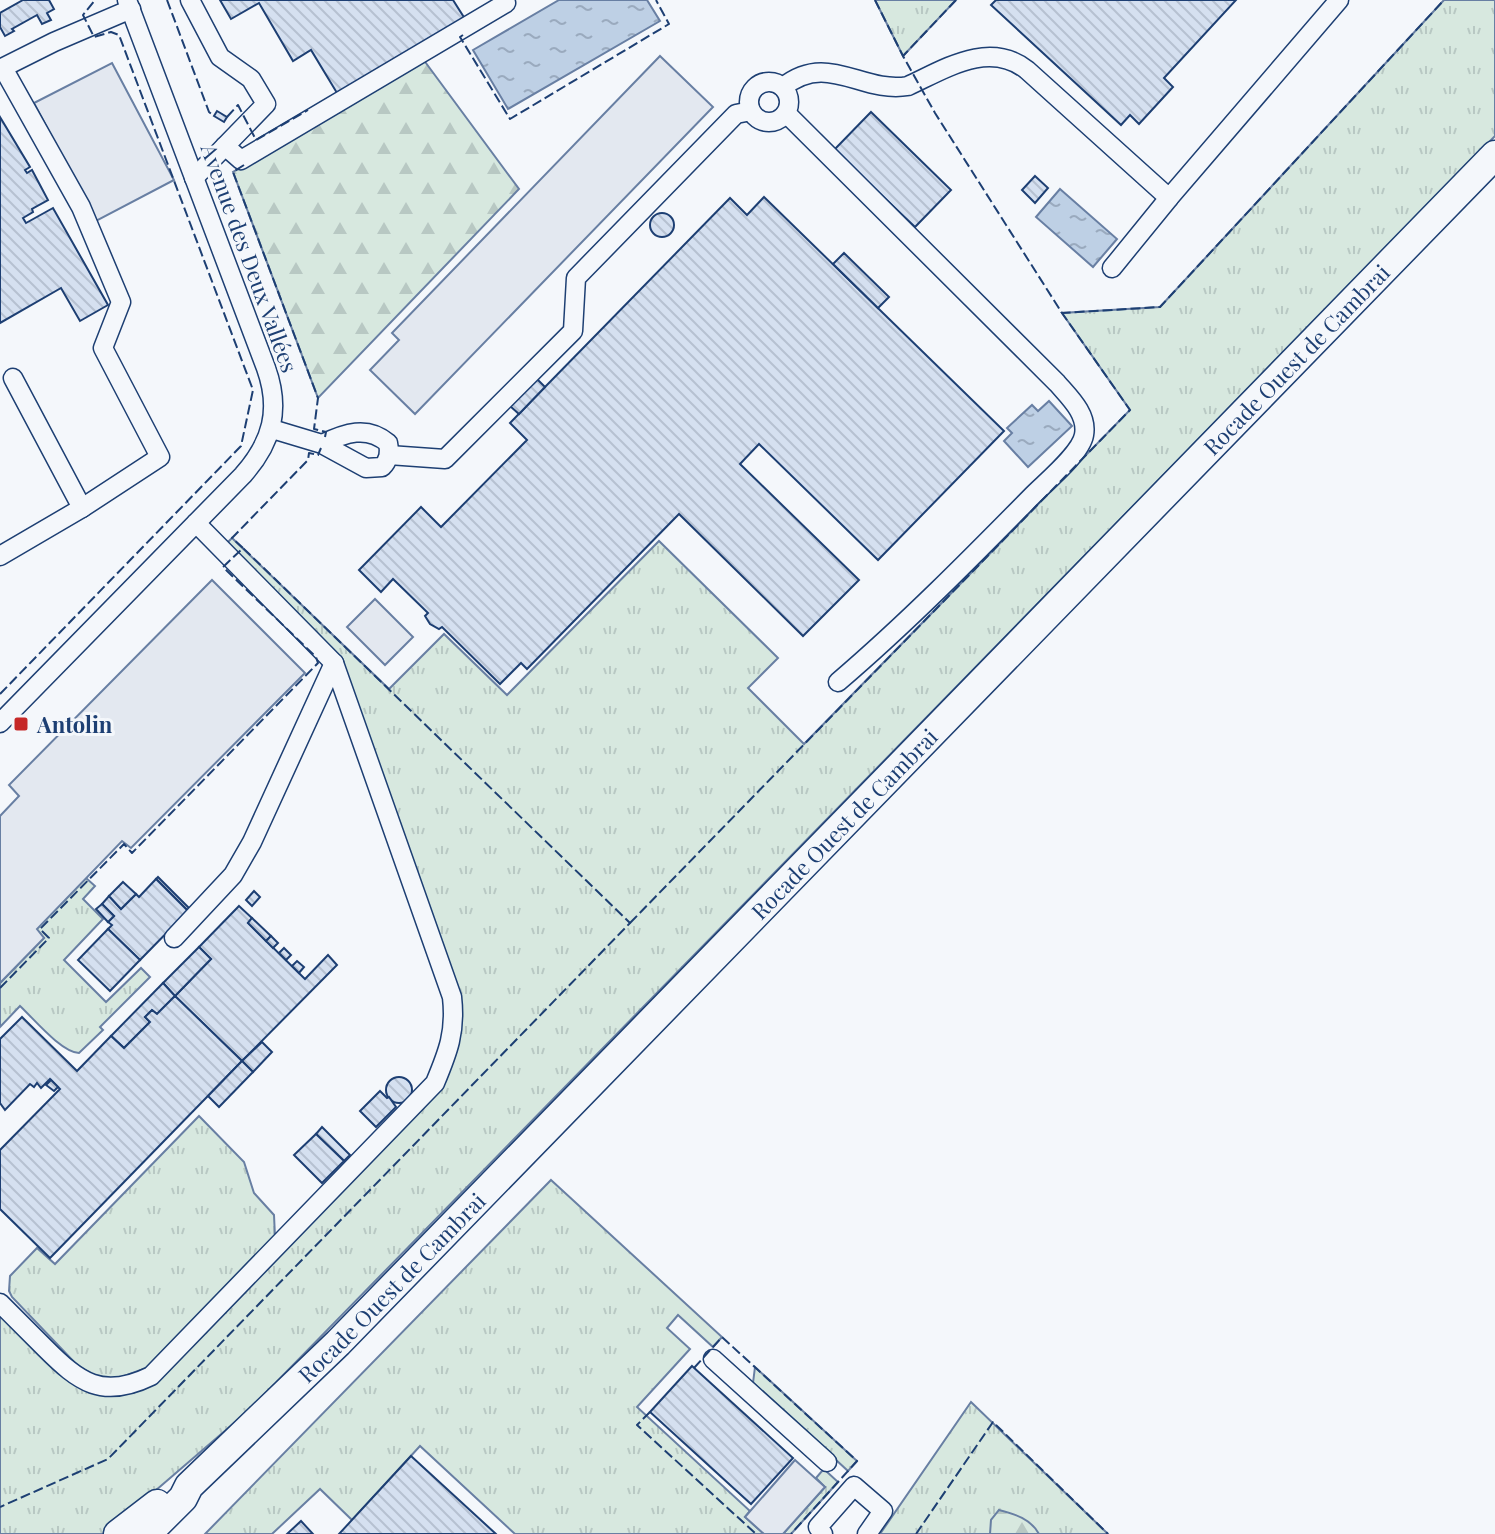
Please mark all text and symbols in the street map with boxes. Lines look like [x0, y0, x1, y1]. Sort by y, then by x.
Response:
street label: Avenue des Deux Vallées [194, 139, 305, 376]
street label: Rocade Ouest de Cambrai [1196, 257, 1396, 461]
place label: Antolin [36, 709, 113, 739]
marker: Antolin [12, 715, 30, 733]
street label: Rocade Ouest de Cambrai [744, 722, 944, 925]
street label: Rocade Ouest de Cambrai [291, 1186, 492, 1389]

